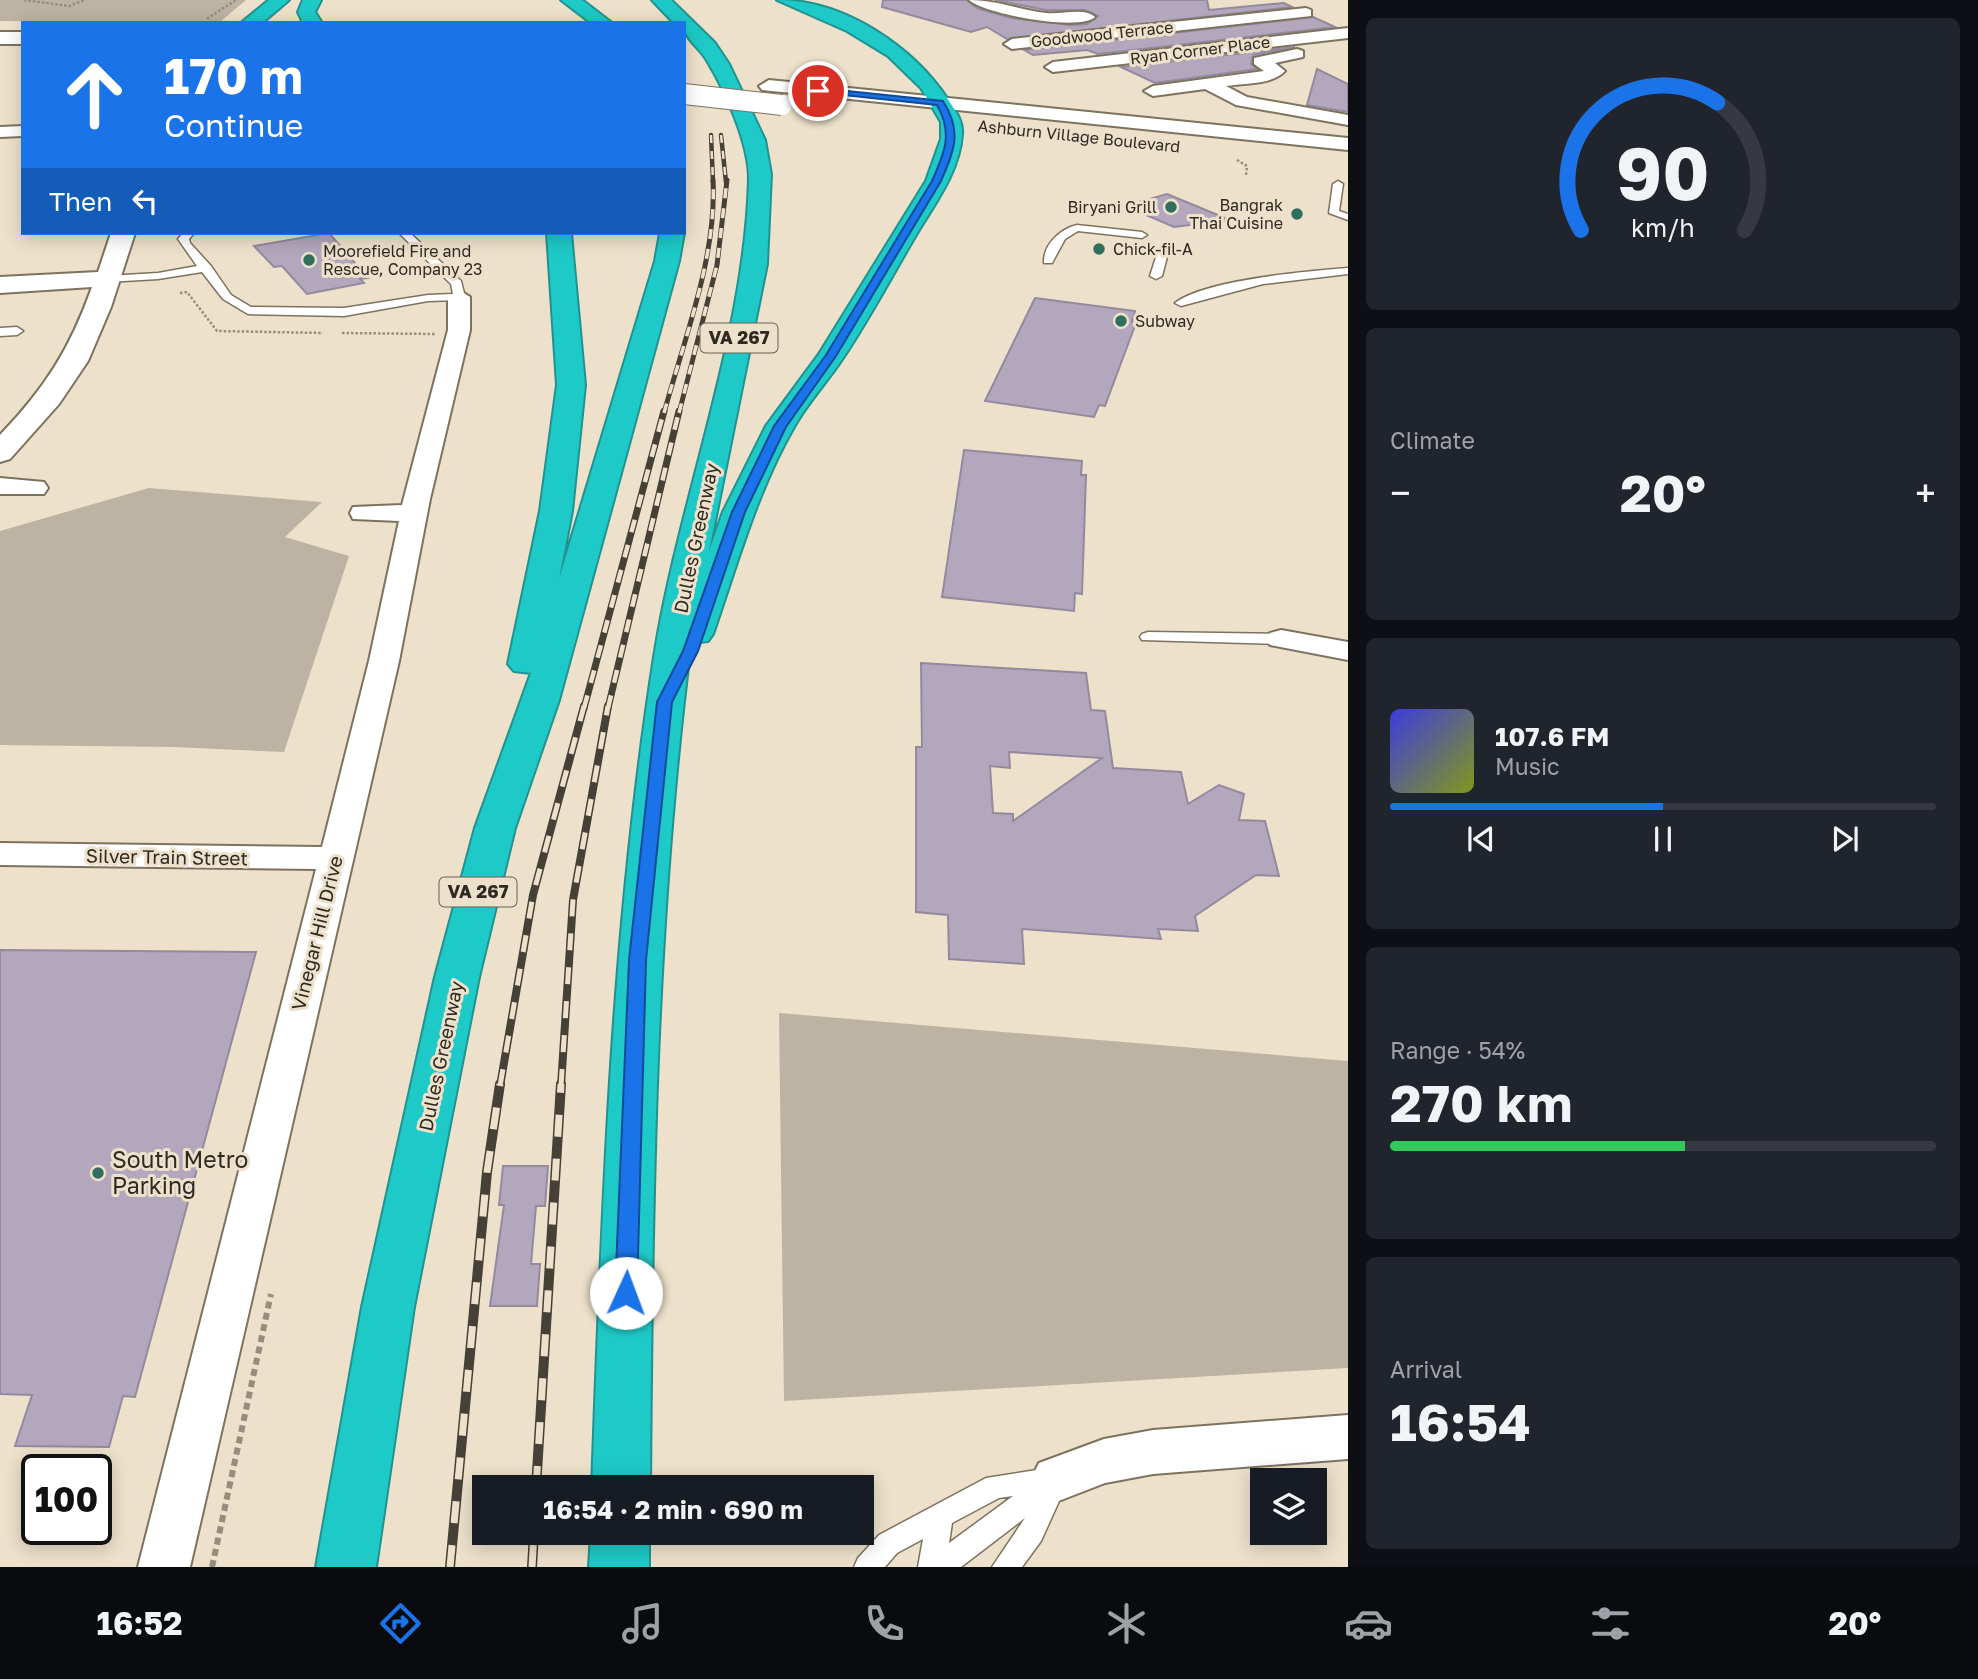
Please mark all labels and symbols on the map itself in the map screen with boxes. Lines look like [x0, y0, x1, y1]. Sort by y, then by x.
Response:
street label: Goodwood Terrace [1030, 17, 1174, 51]
street label: Ryan Corner Place [1129, 31, 1271, 69]
pin [788, 61, 848, 121]
street label: Ashburn Village Boulevard [977, 115, 1181, 157]
place label: Bangrak Thai Cuisine [1189, 195, 1283, 233]
place label: Biryani Grill [1068, 197, 1157, 217]
marker: Biryani Grill [1163, 199, 1179, 215]
marker: Bangrak Thai Cuisine [1289, 206, 1305, 222]
place label: Chick-fil-A [1113, 239, 1193, 259]
place label: Moorefield Fire and Rescue, Company 23 [323, 241, 482, 279]
marker: Chick-fil-A [1091, 241, 1107, 257]
marker: Moorefield Fire and Rescue, Company 23 [301, 252, 317, 268]
place label: Subway [1135, 311, 1195, 331]
marker: Subway [1113, 313, 1129, 329]
road number: VA 267 [700, 324, 778, 352]
street label: Dulles Greenway [668, 460, 723, 615]
street label: Silver Train Street [86, 844, 248, 869]
street label: Vinegar Hill Drive [286, 853, 347, 1013]
road number: VA 267 [440, 878, 516, 906]
street label: Dulles Greenway [413, 978, 468, 1133]
place label: South Metro Parking [112, 1145, 248, 1199]
marker: South Metro Parking [90, 1165, 106, 1181]
position arrow [589, 1256, 663, 1330]
speed limit sign: 100 [21, 1454, 112, 1545]

